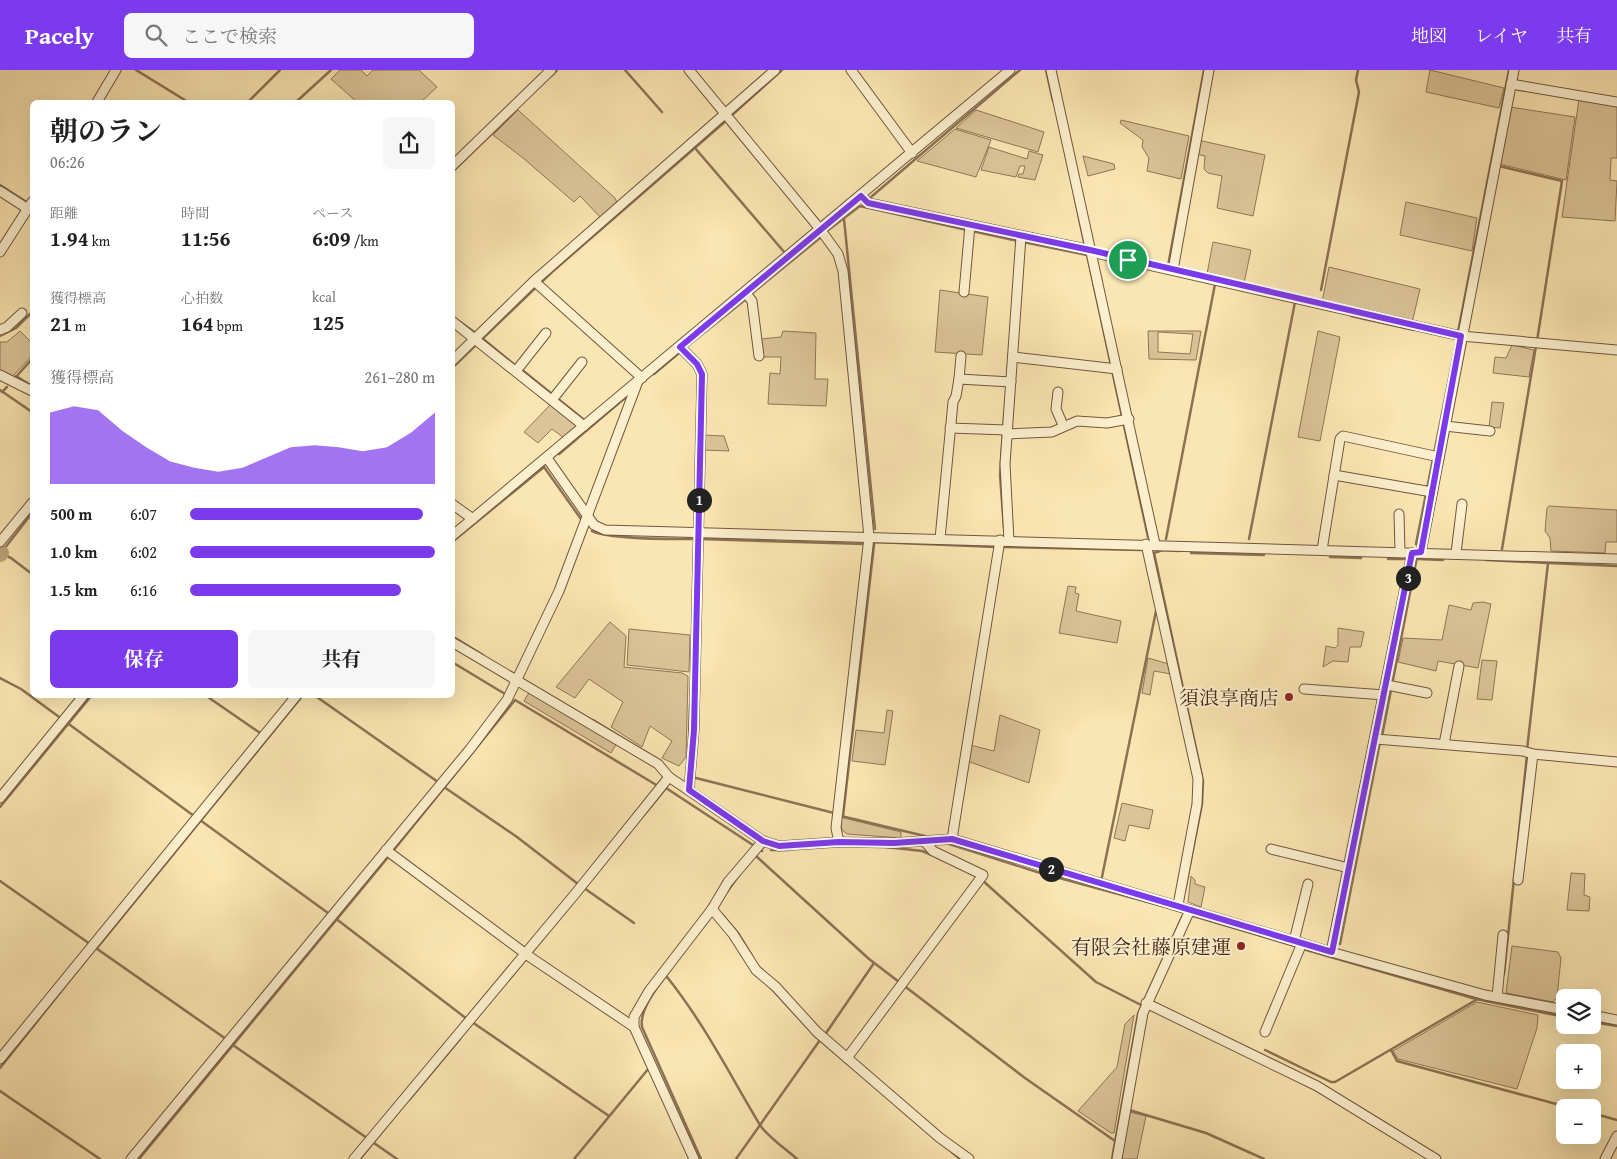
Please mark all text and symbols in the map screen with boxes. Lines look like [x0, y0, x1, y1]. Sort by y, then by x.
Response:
search box [124, 13, 474, 58]
text: Pacely [25, 18, 94, 53]
icon: search [142, 21, 170, 49]
text: ここで検索 [182, 22, 277, 50]
text: 地図 [1411, 22, 1447, 49]
text: レイヤ [1475, 22, 1528, 49]
text: 共有 [1556, 22, 1592, 49]
text: 朝のラン [50, 110, 162, 151]
button: share [383, 117, 435, 169]
text: 06:26 [50, 150, 85, 174]
text: 距離 [50, 203, 78, 223]
text: 時間 [181, 203, 209, 223]
text: ペース [312, 203, 353, 223]
text: 1.94 [50, 223, 89, 254]
text: 11:56 [181, 223, 230, 254]
text: 6:09 [312, 223, 351, 254]
text: km [89, 231, 110, 251]
text: /km [351, 231, 379, 251]
pin [1107, 239, 1149, 281]
icon: arrive [1114, 246, 1142, 274]
text: kcal [312, 287, 336, 307]
text: 獲得標高 [50, 288, 106, 308]
text: 心拍数 [181, 288, 223, 308]
text: 125 [312, 307, 345, 338]
text: 21 [50, 308, 72, 339]
text: 164 [181, 308, 214, 339]
text: m [72, 316, 86, 336]
text: bpm [214, 316, 243, 336]
text: 獲得標高 [50, 365, 114, 389]
text: 261–280 m [365, 365, 435, 389]
pin: 1 [686, 488, 712, 512]
text: 1 [696, 490, 703, 510]
text: 500 m [50, 502, 92, 526]
text: 6:07 [130, 502, 157, 526]
text: 1.0 km [50, 540, 97, 564]
text: 6:02 [130, 540, 157, 564]
pin: 3 [1396, 566, 1420, 590]
text: 3 [1405, 568, 1412, 588]
text: 1.5 km [50, 578, 97, 602]
text: 6:16 [130, 578, 157, 602]
button: 保存 [50, 630, 238, 688]
button: 共有 [248, 630, 435, 688]
place label: 須浪享商店 [1179, 683, 1279, 712]
marker: 須浪享商店 [1283, 691, 1295, 703]
pin: 2 [1038, 856, 1064, 882]
text: 2 [1048, 859, 1055, 879]
place label: 有限会社藤原建運 [1071, 932, 1231, 961]
marker: 有限会社藤原建運 [1235, 940, 1247, 952]
map controls [1556, 989, 1601, 1144]
button: layers [1556, 989, 1601, 1034]
button: + [1556, 1044, 1601, 1089]
button: − [1556, 1099, 1601, 1144]

